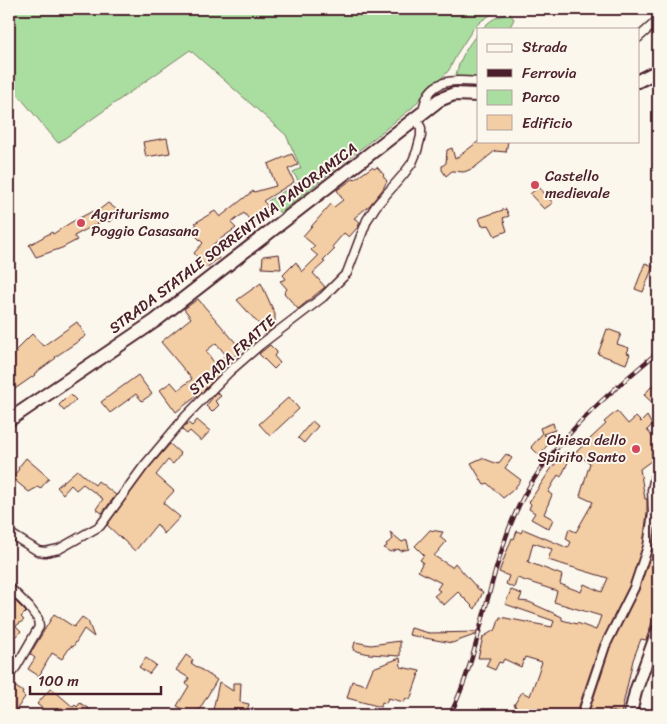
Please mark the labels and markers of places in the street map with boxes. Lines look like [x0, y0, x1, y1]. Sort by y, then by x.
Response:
place label: Castello medievale [545, 163, 610, 206]
marker: Castello medievale [529, 179, 541, 191]
place label: Agriturismo Poggio Casasana [90, 201, 199, 244]
marker: Agriturismo Poggio Casasana [75, 217, 87, 229]
place label: Chiesa dello Spirito Santo [538, 427, 626, 470]
marker: Chiesa dello Spirito Santo [630, 443, 642, 455]

